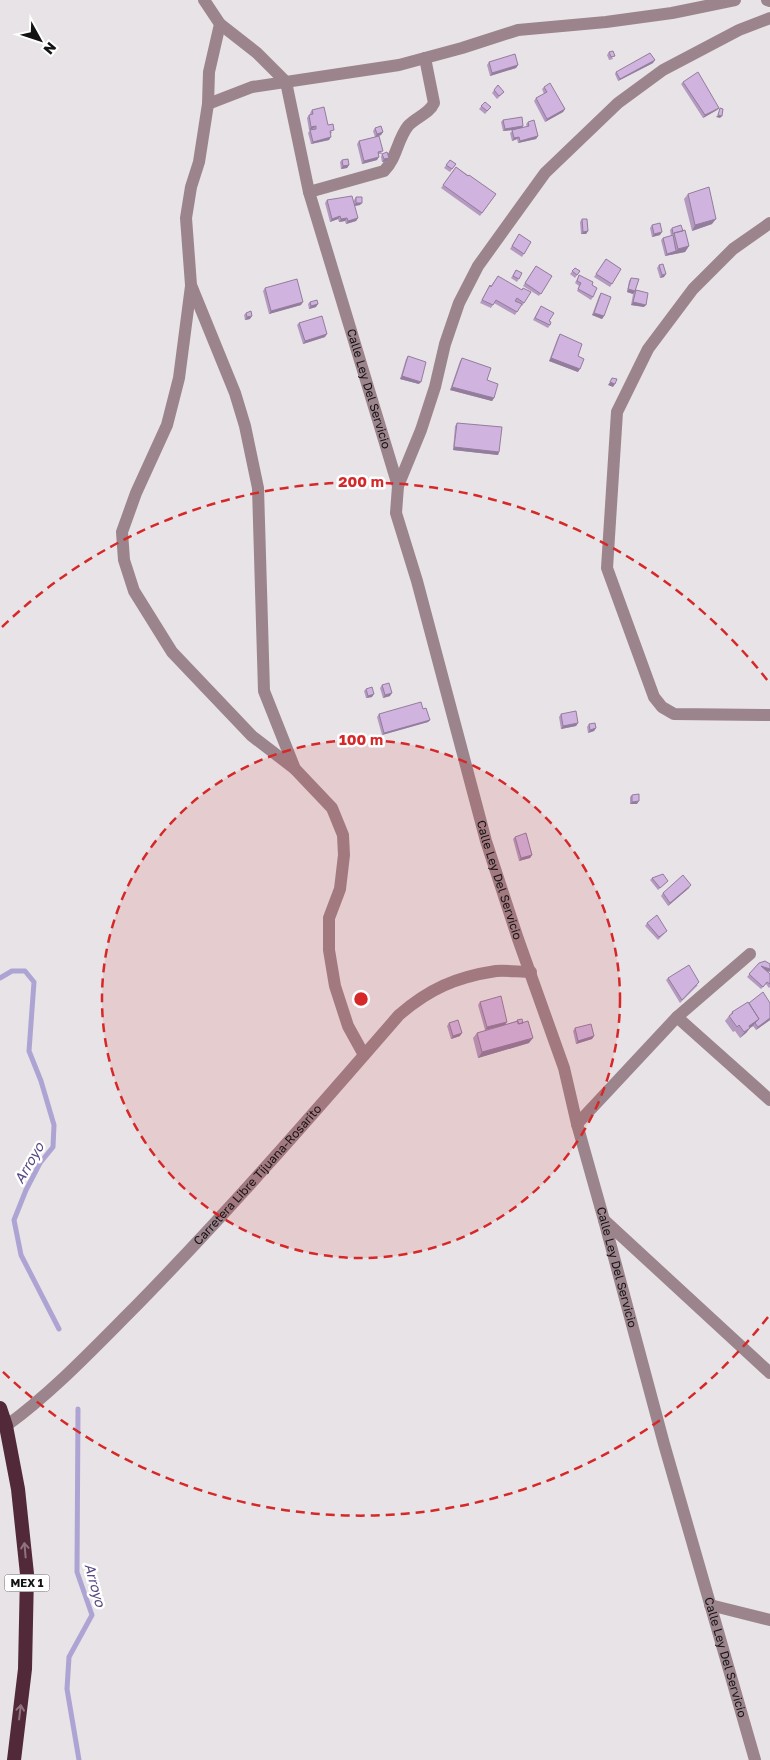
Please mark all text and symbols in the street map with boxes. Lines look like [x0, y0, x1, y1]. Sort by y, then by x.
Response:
north arrow [15, 15, 65, 65]
text: N [40, 39, 60, 58]
street label: Calle Ley Del Servicio [344, 327, 394, 450]
text: 200 m [338, 472, 384, 490]
text: 100 m [339, 730, 383, 748]
street label: Calle Ley Del Servicio [474, 819, 526, 942]
centre of rings [352, 990, 370, 1008]
street label: Carretera Libre Tijuana-Rosarito [190, 1101, 325, 1248]
water label: Arroyo [10, 1138, 48, 1186]
street label: Calle Ley Del Servicio [594, 1205, 641, 1329]
one-way arrow [20, 1542, 30, 1558]
water label: Arroyo [82, 1561, 110, 1610]
road number: MEX 1 [5, 1575, 50, 1592]
street label: Calle Ley Del Servicio [701, 1595, 750, 1719]
one-way arrow [15, 1704, 25, 1720]

